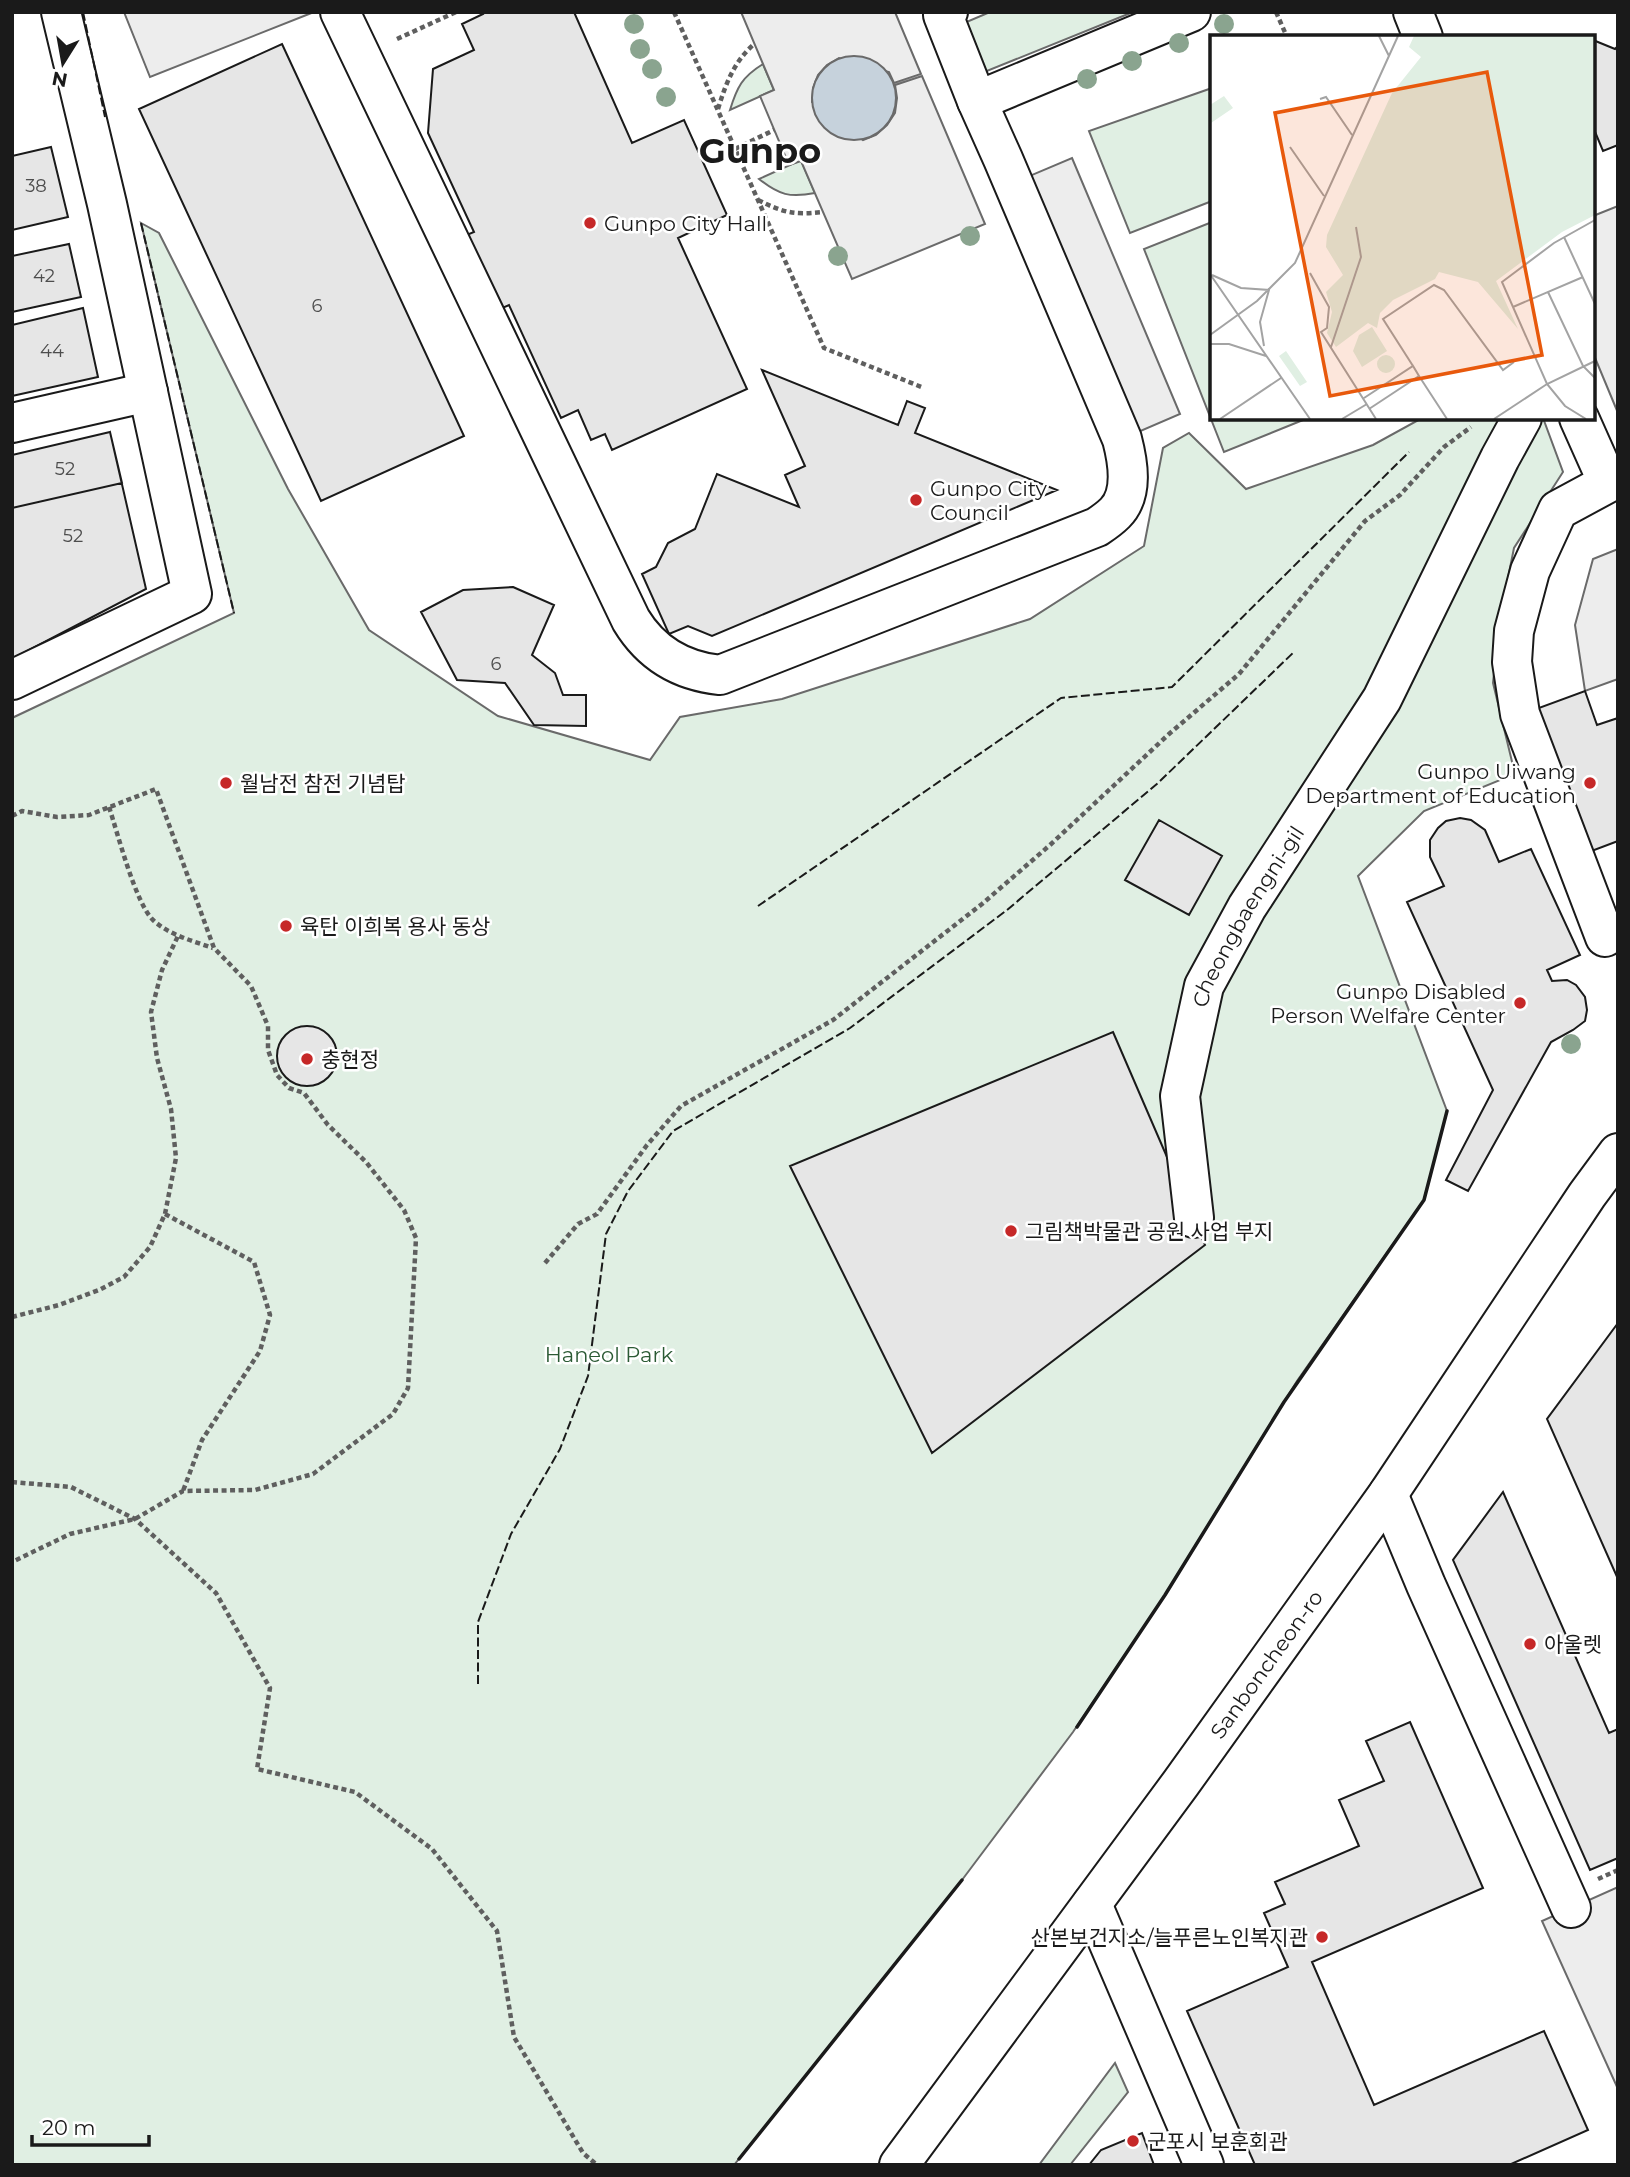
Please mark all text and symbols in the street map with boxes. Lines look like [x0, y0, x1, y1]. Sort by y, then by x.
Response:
north arrow [28, 28, 98, 98]
inset map [1210, 35, 1595, 420]
text: N [50, 66, 70, 92]
district label: Gunpo [699, 129, 821, 172]
house number: 38 [25, 175, 47, 197]
place label: Gunpo City Hall [604, 211, 767, 236]
marker: Gunpo City Hall [582, 215, 598, 231]
house number: 42 [33, 265, 55, 287]
house number: 6 [312, 295, 323, 317]
house number: 44 [40, 340, 64, 362]
house number: 52 [55, 458, 75, 480]
place label: Gunpo City Council [930, 476, 1048, 525]
marker: Gunpo City Council [908, 492, 924, 508]
house number: 52 [63, 525, 83, 547]
house number: 6 [491, 653, 502, 675]
place label: Gunpo Uiwang Department of Education [1305, 759, 1576, 808]
place label: 월남전 참전 기념탑 [240, 771, 406, 796]
marker: 월남전 참전 기념탑 [218, 775, 234, 791]
marker: Gunpo Uiwang Department of Education [1582, 775, 1598, 791]
street label: Cheongbaengni-gil [1187, 821, 1309, 1009]
place label: 육탄 이희복 용사 동상 [300, 914, 490, 939]
marker: 육탄 이희복 용사 동상 [278, 918, 294, 934]
place label: Gunpo Disabled Person Welfare Center [1270, 979, 1506, 1028]
marker: Gunpo Disabled Person Welfare Center [1512, 995, 1528, 1011]
place label: 충현정 [321, 1047, 379, 1072]
marker: 충현정 [299, 1051, 315, 1067]
place label: 그림책박물관 공원 사업 부지 [1025, 1219, 1273, 1244]
marker: 그림책박물관 공원 사업 부지 [1003, 1223, 1019, 1239]
park label: Haneol Park [545, 1342, 674, 1367]
street label: Sanboncheon-ro [1205, 1585, 1328, 1743]
place label: 아울렛 [1544, 1632, 1602, 1657]
marker: 아울렛 [1522, 1636, 1538, 1652]
place label: 산본보건지소/늘푸른노인복지관 [1030, 1925, 1308, 1950]
marker: 산본보건지소/늘푸른노인복지관 [1314, 1929, 1330, 1945]
scale bar [32, 2104, 149, 2148]
text: 20 m [42, 2115, 96, 2140]
place label: 군포시 보훈회관 [1147, 2129, 1288, 2154]
marker: 군포시 보훈회관 [1125, 2133, 1141, 2149]

